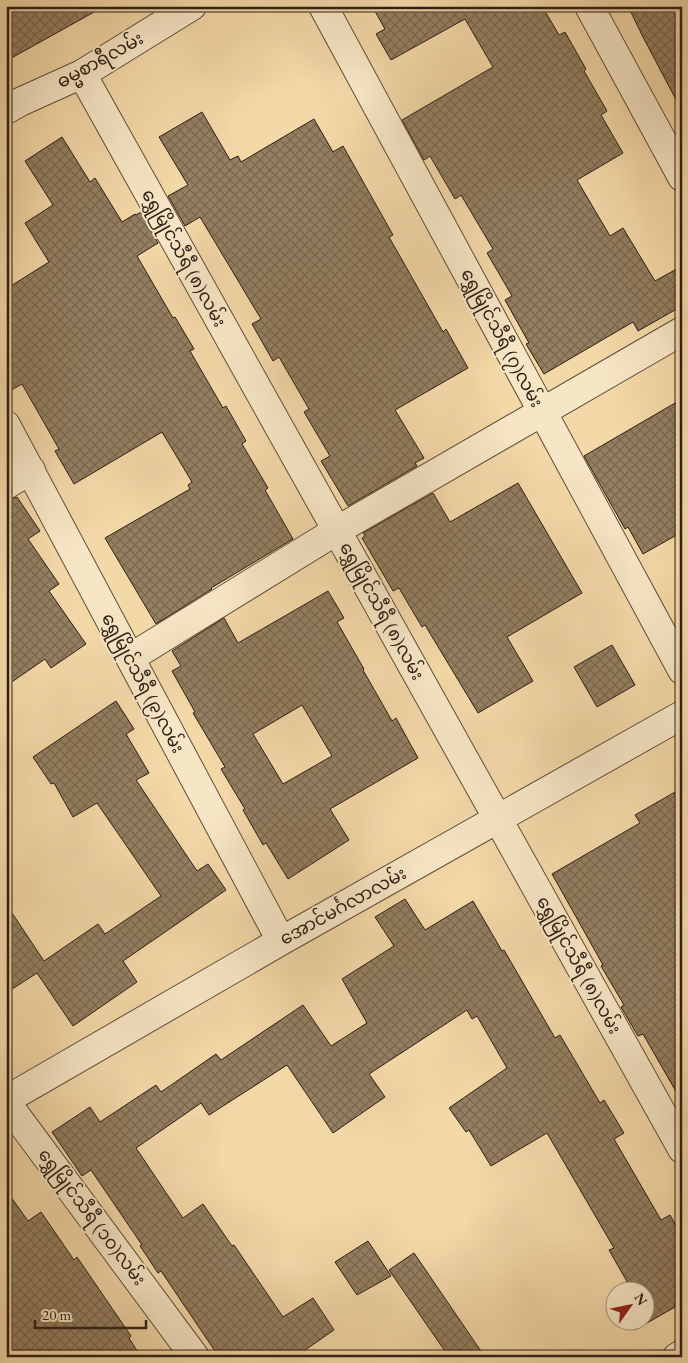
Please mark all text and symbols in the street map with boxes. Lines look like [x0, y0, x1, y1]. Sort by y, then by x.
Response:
street label: ဓမ္မစာရီလမ်း [51, 25, 149, 97]
street label: ရွှေမြိုင်သီရီ (၈)လမ်း [133, 184, 234, 333]
street label: ရွှေမြိုင်သီရီ (၇)လမ်း [453, 263, 551, 413]
street label: ရွှေမြိုင်သီရီ (၈)လမ်း [331, 537, 432, 686]
street label: ရွှေမြိုင်သီရီ (၉)လမ်း [93, 608, 192, 759]
street label: အောင်မင်္ဂလာလမ်း [275, 860, 410, 950]
street label: ရွှေမြိုင်သီရီ (၈)လမ်း [528, 891, 629, 1040]
street label: ရွှေမြိုင်သီရီ (၁၀)လမ်း [30, 1142, 153, 1292]
north arrow [606, 1280, 656, 1330]
text: N [630, 1289, 652, 1309]
scale bar [35, 1298, 146, 1330]
text: 20 m [42, 1305, 71, 1324]

